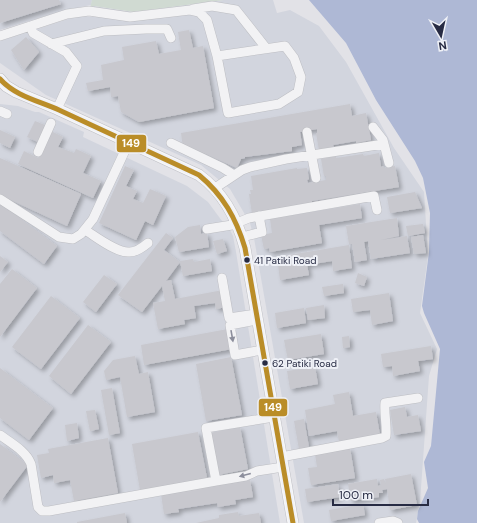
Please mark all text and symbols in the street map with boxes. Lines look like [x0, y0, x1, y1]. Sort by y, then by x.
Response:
north arrow [421, 16, 461, 56]
text: N [438, 38, 448, 53]
line badge: 149 [116, 134, 147, 153]
text: 149 [122, 136, 140, 150]
place label: 41 Patiki Road [254, 254, 316, 267]
marker: 41 Patiki Road [242, 255, 252, 265]
one-way arrow [229, 330, 235, 342]
place label: 62 Patiki Road [272, 357, 337, 370]
marker: 62 Patiki Road [260, 358, 270, 368]
line badge: 149 [258, 398, 288, 417]
text: 149 [264, 400, 282, 414]
one-way arrow [239, 472, 251, 478]
scale bar [333, 481, 428, 507]
text: 100 m [339, 487, 373, 503]

